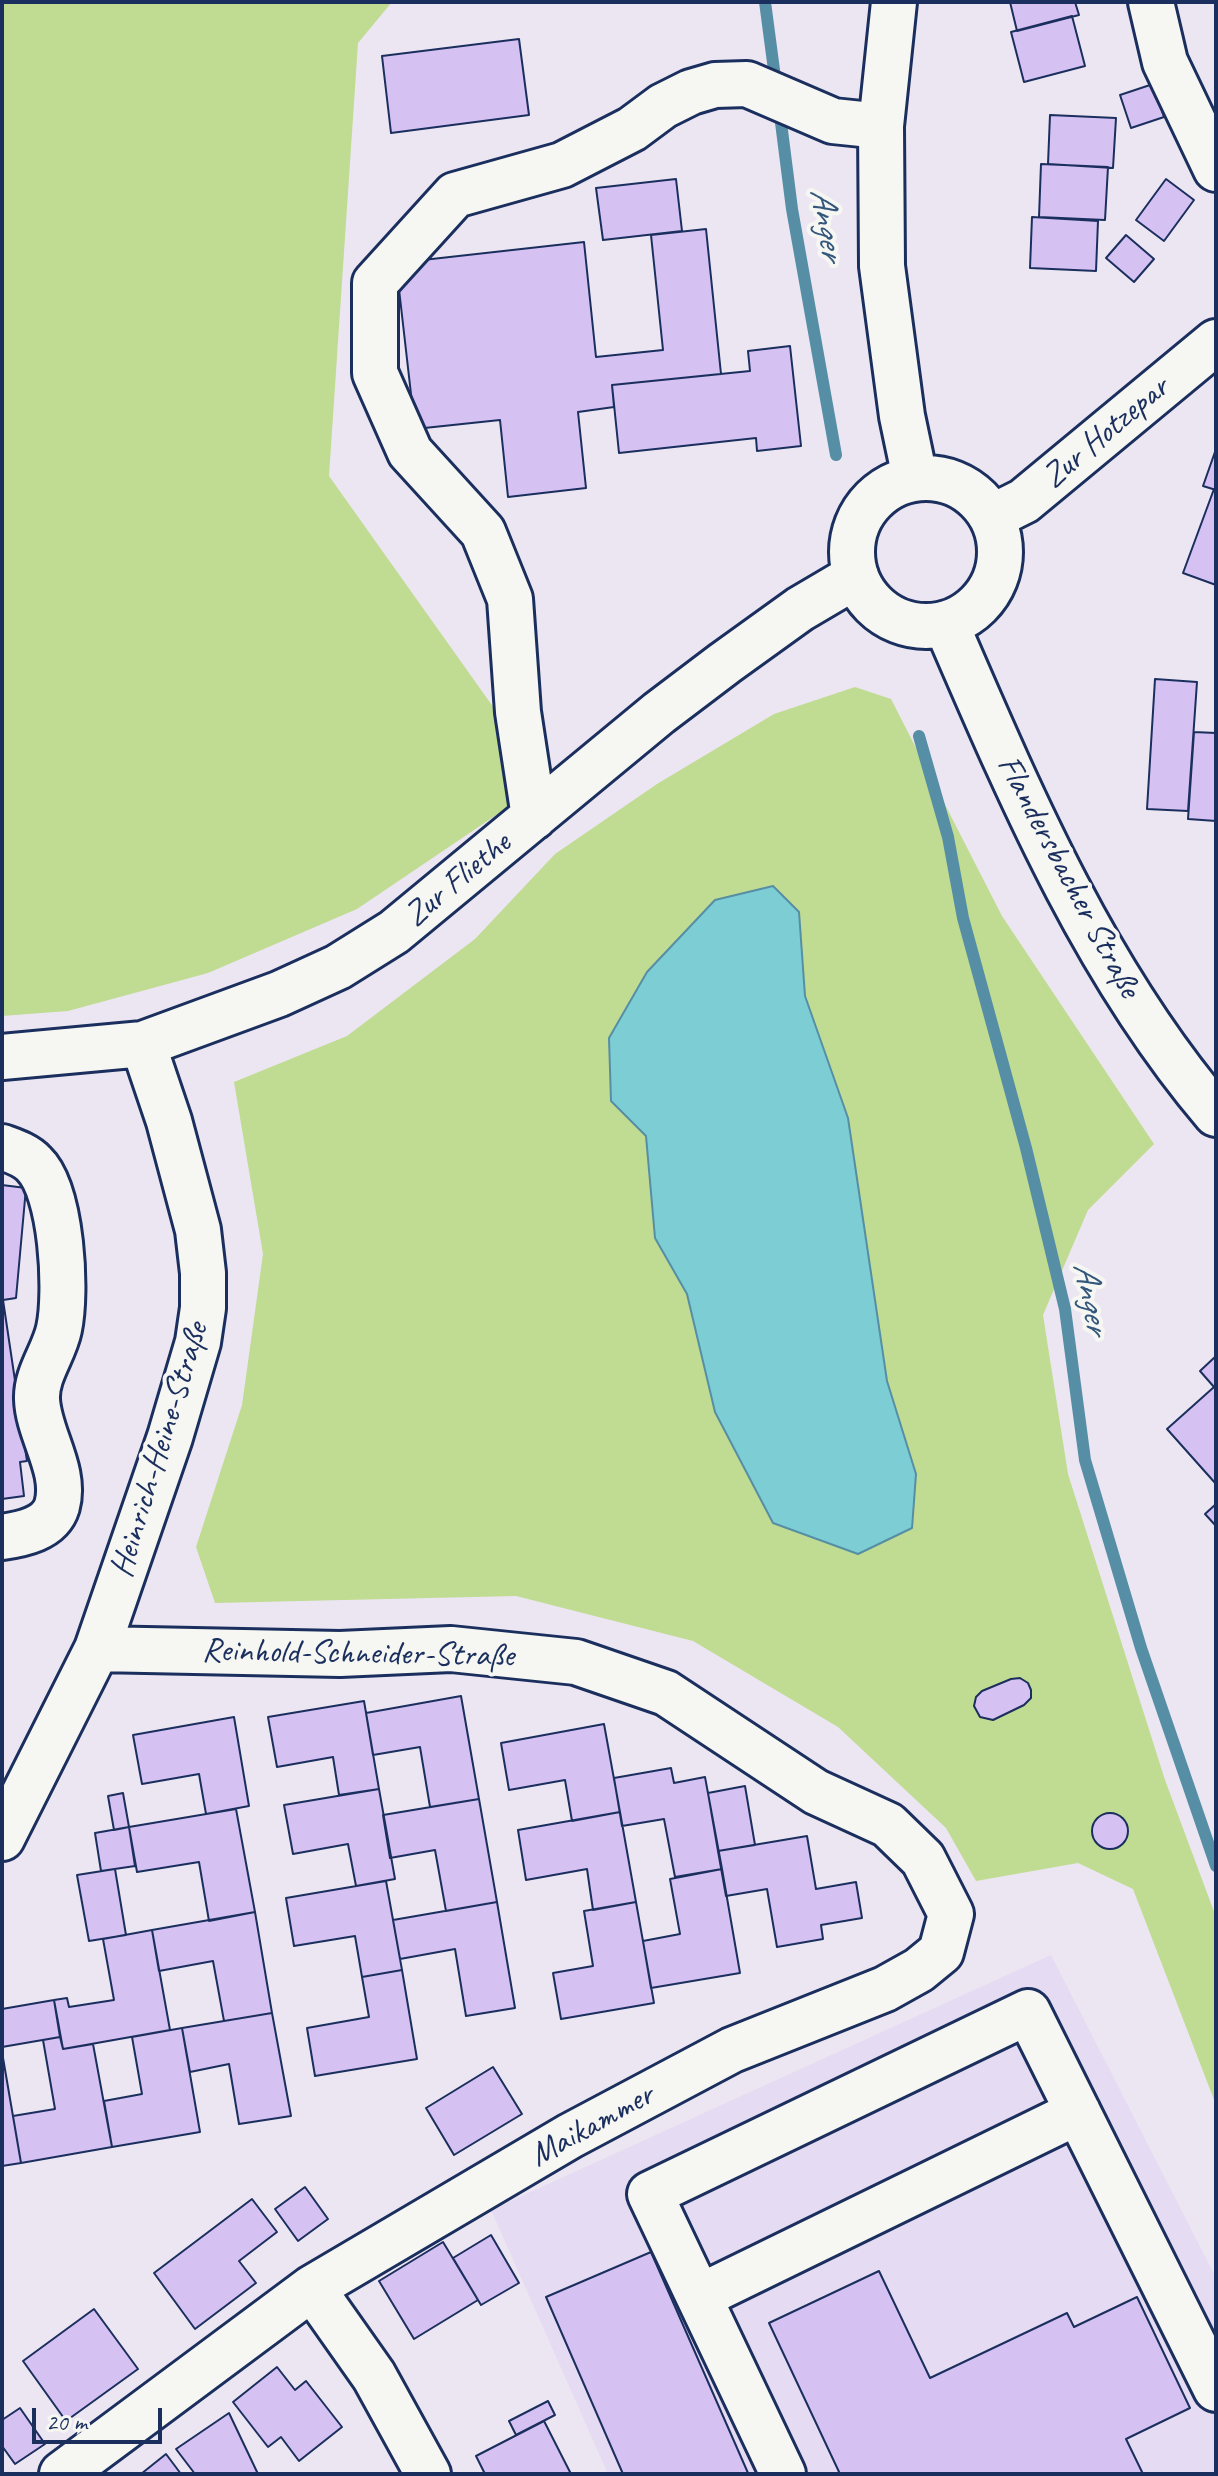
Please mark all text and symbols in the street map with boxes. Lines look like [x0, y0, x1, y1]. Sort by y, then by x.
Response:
water label: Anger [799, 185, 853, 263]
street label: Zur Hotzepar [1034, 368, 1178, 498]
street label: Flandersbacher Straße [987, 749, 1149, 1005]
street label: Zur Fliethe [396, 824, 520, 936]
water label: Anger [1062, 1259, 1118, 1337]
street label: Heinrich-Heine-Straße [102, 1318, 218, 1582]
street label: Reinhold-Schneider-Straße [202, 1631, 514, 1677]
street label: Maikammer [523, 2075, 661, 2177]
scale bar [36, 2392, 166, 2442]
text: 20 m [46, 2407, 87, 2437]

